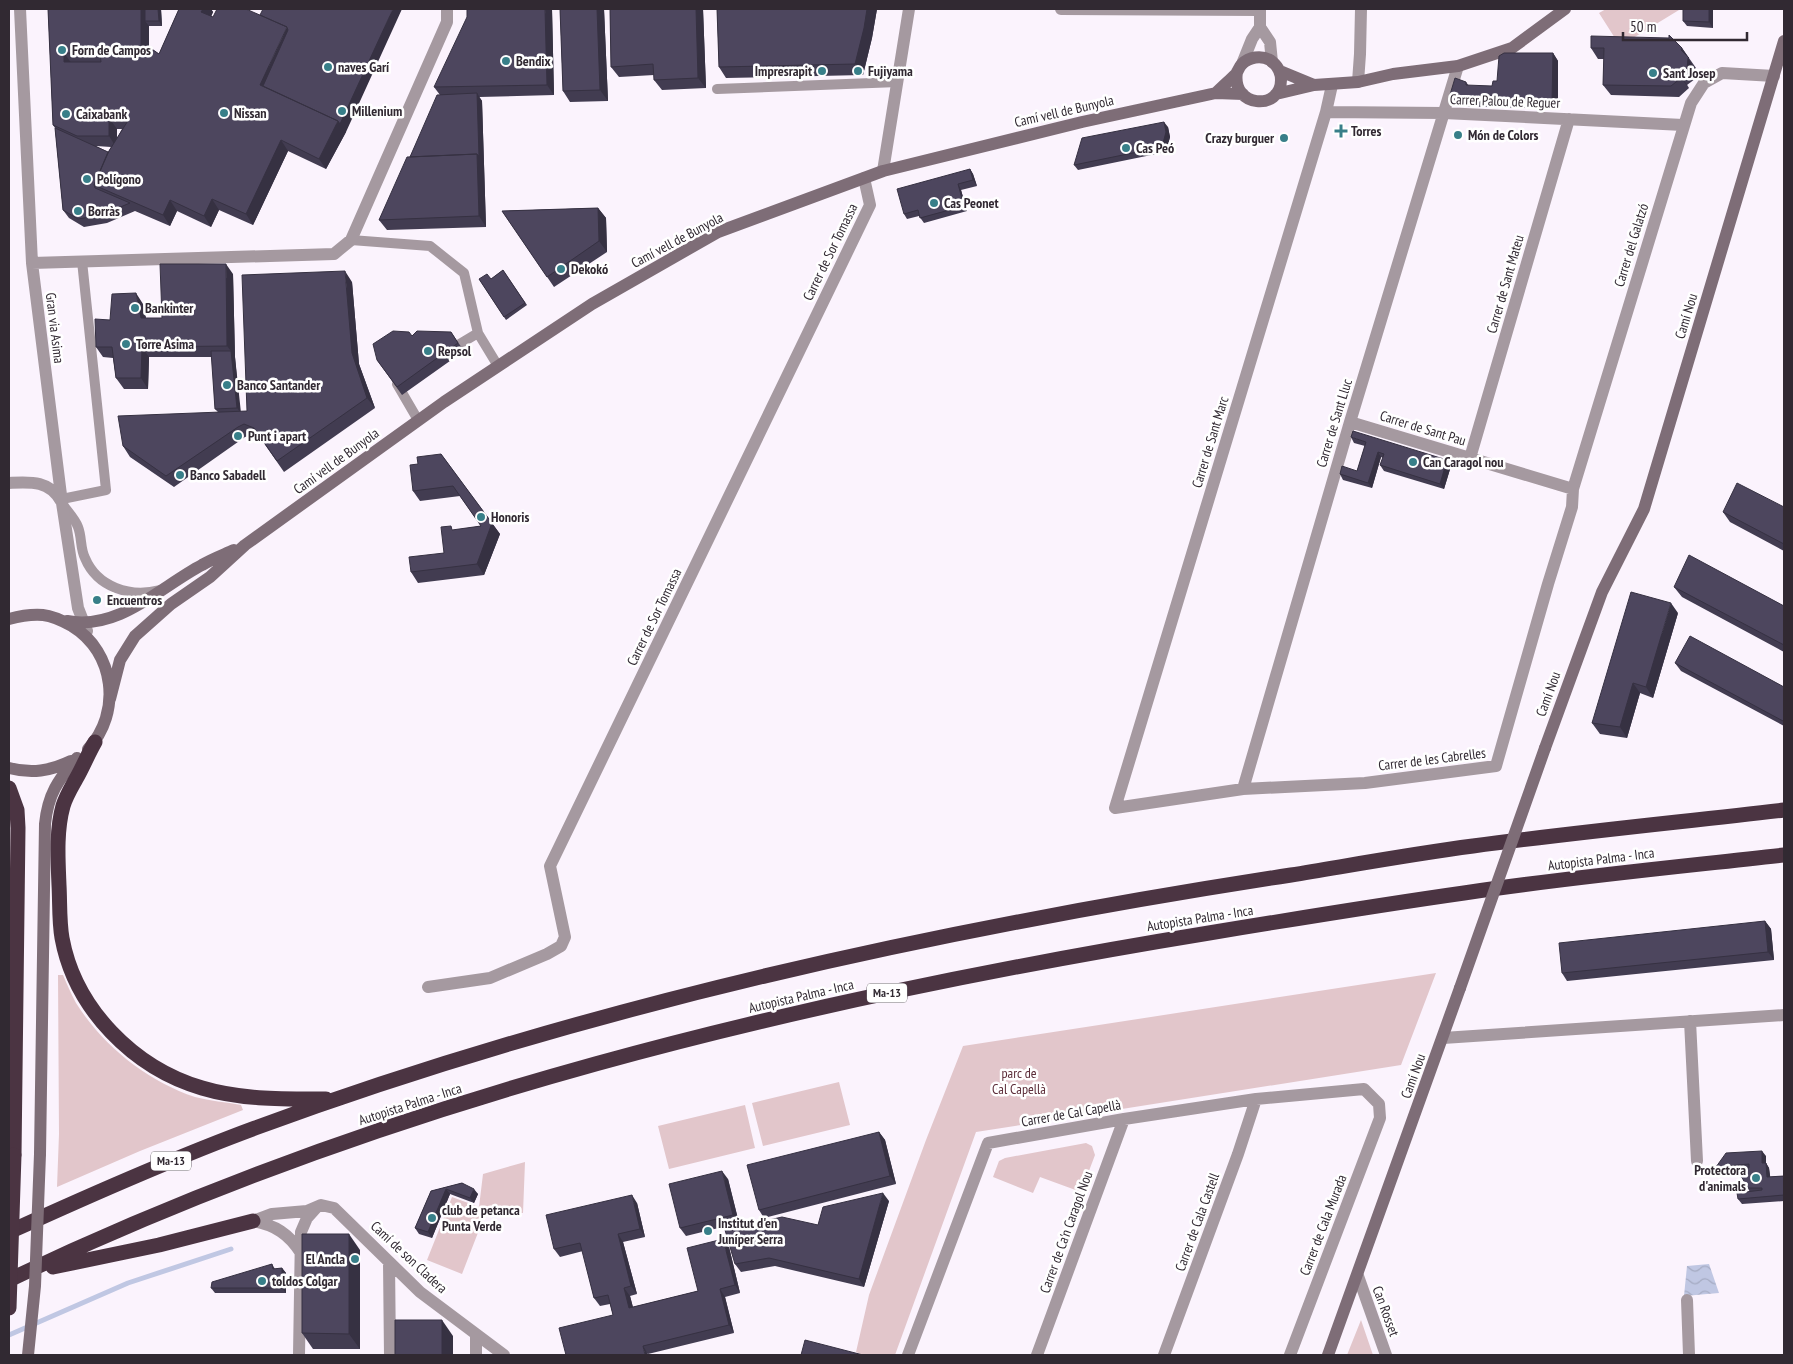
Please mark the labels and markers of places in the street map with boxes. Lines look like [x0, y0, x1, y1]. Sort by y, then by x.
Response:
place label: Forn de Campos [72, 41, 151, 59]
marker: Forn de Campos [56, 44, 68, 56]
place label: Bendix [516, 52, 552, 70]
marker: Bendix [500, 55, 512, 67]
place label: naves Garí [338, 58, 390, 76]
marker: naves Garí [322, 61, 334, 73]
place label: Impresrapit [755, 62, 812, 80]
place label: Fujiyama [868, 62, 913, 80]
place label: Sant Josep [1663, 64, 1716, 82]
marker: Impresrapit [816, 65, 828, 77]
marker: Fujiyama [852, 65, 864, 77]
marker: Sant Josep [1647, 67, 1659, 79]
place label: Millenium [352, 102, 402, 120]
place label: Nissan [234, 104, 267, 122]
place label: Caixabank [76, 105, 127, 123]
marker: Millenium [336, 105, 348, 117]
marker: Nissan [218, 107, 230, 119]
marker: Caixabank [60, 108, 72, 120]
place label: Torres [1351, 122, 1382, 140]
marker: Torres [1335, 125, 1347, 137]
place label: Món de Colors [1468, 126, 1539, 144]
place label: Crazy burguer [1205, 129, 1275, 147]
marker: Món de Colors [1452, 129, 1464, 141]
marker: Crazy burguer [1278, 132, 1290, 144]
place label: Cas Peó [1136, 139, 1174, 157]
marker: Cas Peó [1120, 142, 1132, 154]
place label: Polígono [97, 170, 141, 188]
marker: Polígono [81, 173, 93, 185]
place label: Cas Peonet [944, 194, 999, 212]
marker: Cas Peonet [928, 197, 940, 209]
place label: Borràs [88, 202, 120, 220]
marker: Borràs [72, 205, 84, 217]
place label: Dekokó [571, 260, 608, 278]
marker: Dekokó [555, 263, 567, 275]
place label: Bankinter [145, 299, 194, 317]
marker: Bankinter [129, 302, 141, 314]
place label: Torre Asima [136, 335, 194, 353]
marker: Torre Asima [120, 338, 132, 350]
place label: Repsol [438, 342, 472, 360]
marker: Repsol [422, 345, 434, 357]
place label: Banco Santander [237, 376, 321, 394]
marker: Banco Santander [221, 379, 233, 391]
place label: Punt i apart [248, 427, 306, 445]
marker: Punt i apart [232, 430, 244, 442]
place label: Can Caragol nou [1423, 453, 1503, 471]
marker: Can Caragol nou [1407, 456, 1419, 468]
place label: Banco Sabadell [190, 466, 266, 484]
marker: Banco Sabadell [174, 469, 186, 481]
place label: Honoris [491, 508, 529, 526]
marker: Honoris [475, 511, 487, 523]
place label: Encuentros [107, 591, 162, 609]
marker: Encuentros [91, 594, 103, 606]
place label: Protectora d'animals [1694, 1161, 1746, 1195]
marker: Protectora d'animals [1750, 1172, 1762, 1184]
place label: club de petanca Punta Verde [442, 1201, 520, 1235]
marker: club de petanca Punta Verde [426, 1212, 438, 1224]
place label: Institut d'en Juníper Serra [717, 1214, 783, 1248]
marker: Institut d'en Juníper Serra [702, 1225, 714, 1237]
place label: El Ancla [306, 1250, 345, 1268]
marker: El Ancla [349, 1253, 361, 1265]
place label: toldos Colgar [272, 1272, 338, 1290]
marker: toldos Colgar [256, 1275, 268, 1287]

